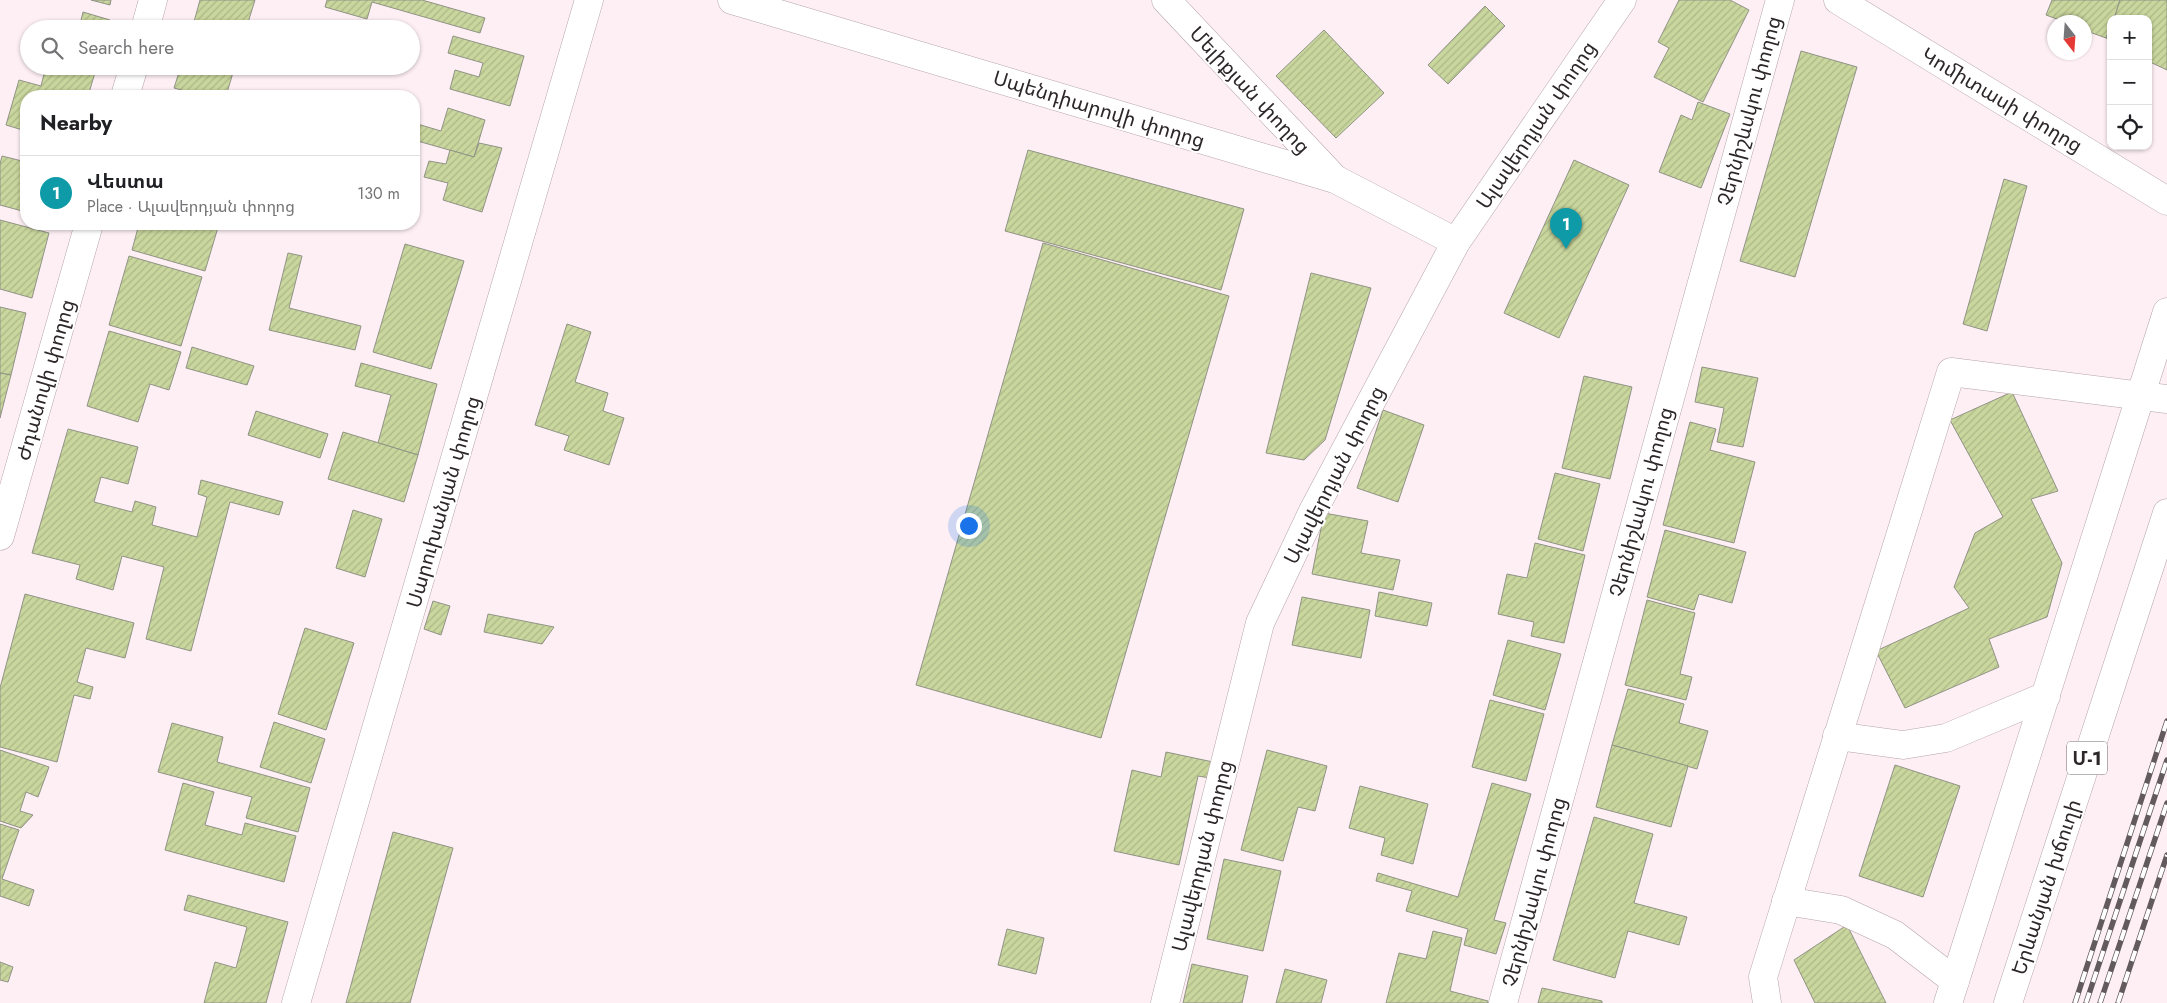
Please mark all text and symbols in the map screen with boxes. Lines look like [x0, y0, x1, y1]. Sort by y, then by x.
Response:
street label: Չերնիշևսկու փողոց [1710, 13, 1789, 209]
north arrow [2047, 15, 2092, 60]
map controls [2107, 15, 2152, 150]
button: + [2107, 15, 2152, 60]
search box [20, 20, 420, 75]
street label: Մելիքյան փողոց [1183, 20, 1317, 161]
icon: search [38, 34, 66, 62]
text: Search here [78, 34, 174, 61]
street label: Ալավերդյան փողոց [1469, 36, 1603, 215]
street label: Կոմիտասի փողոց [1916, 41, 2088, 160]
button: − [2107, 60, 2152, 105]
street label: Սպենդիարովի փողոց [989, 63, 1208, 156]
button: locate [2107, 105, 2152, 150]
text: Nearby [40, 108, 112, 138]
text: Վեստա [87, 168, 164, 195]
text: 1 [52, 182, 60, 205]
text: 130 m [357, 182, 400, 205]
text: Place · Ալավերդյան փողոց [87, 195, 295, 218]
pin: 1 [1550, 208, 1582, 249]
street label: Ժդանովի փողոց [9, 296, 82, 464]
street label: Ալավերդյան փողոց [1277, 381, 1392, 569]
street label: Սարուխանյան փողոց [399, 393, 488, 612]
street label: Չերնիշևսկու փողոց [1602, 404, 1681, 600]
your location [956, 513, 982, 539]
road number: Մ-1 [2067, 741, 2107, 774]
street label: Ալավերդյան փողոց [1165, 757, 1240, 955]
street label: Չերնիշևսկու փողոց [1495, 794, 1574, 990]
street label: Երևանյան խճուղի [2004, 796, 2089, 979]

